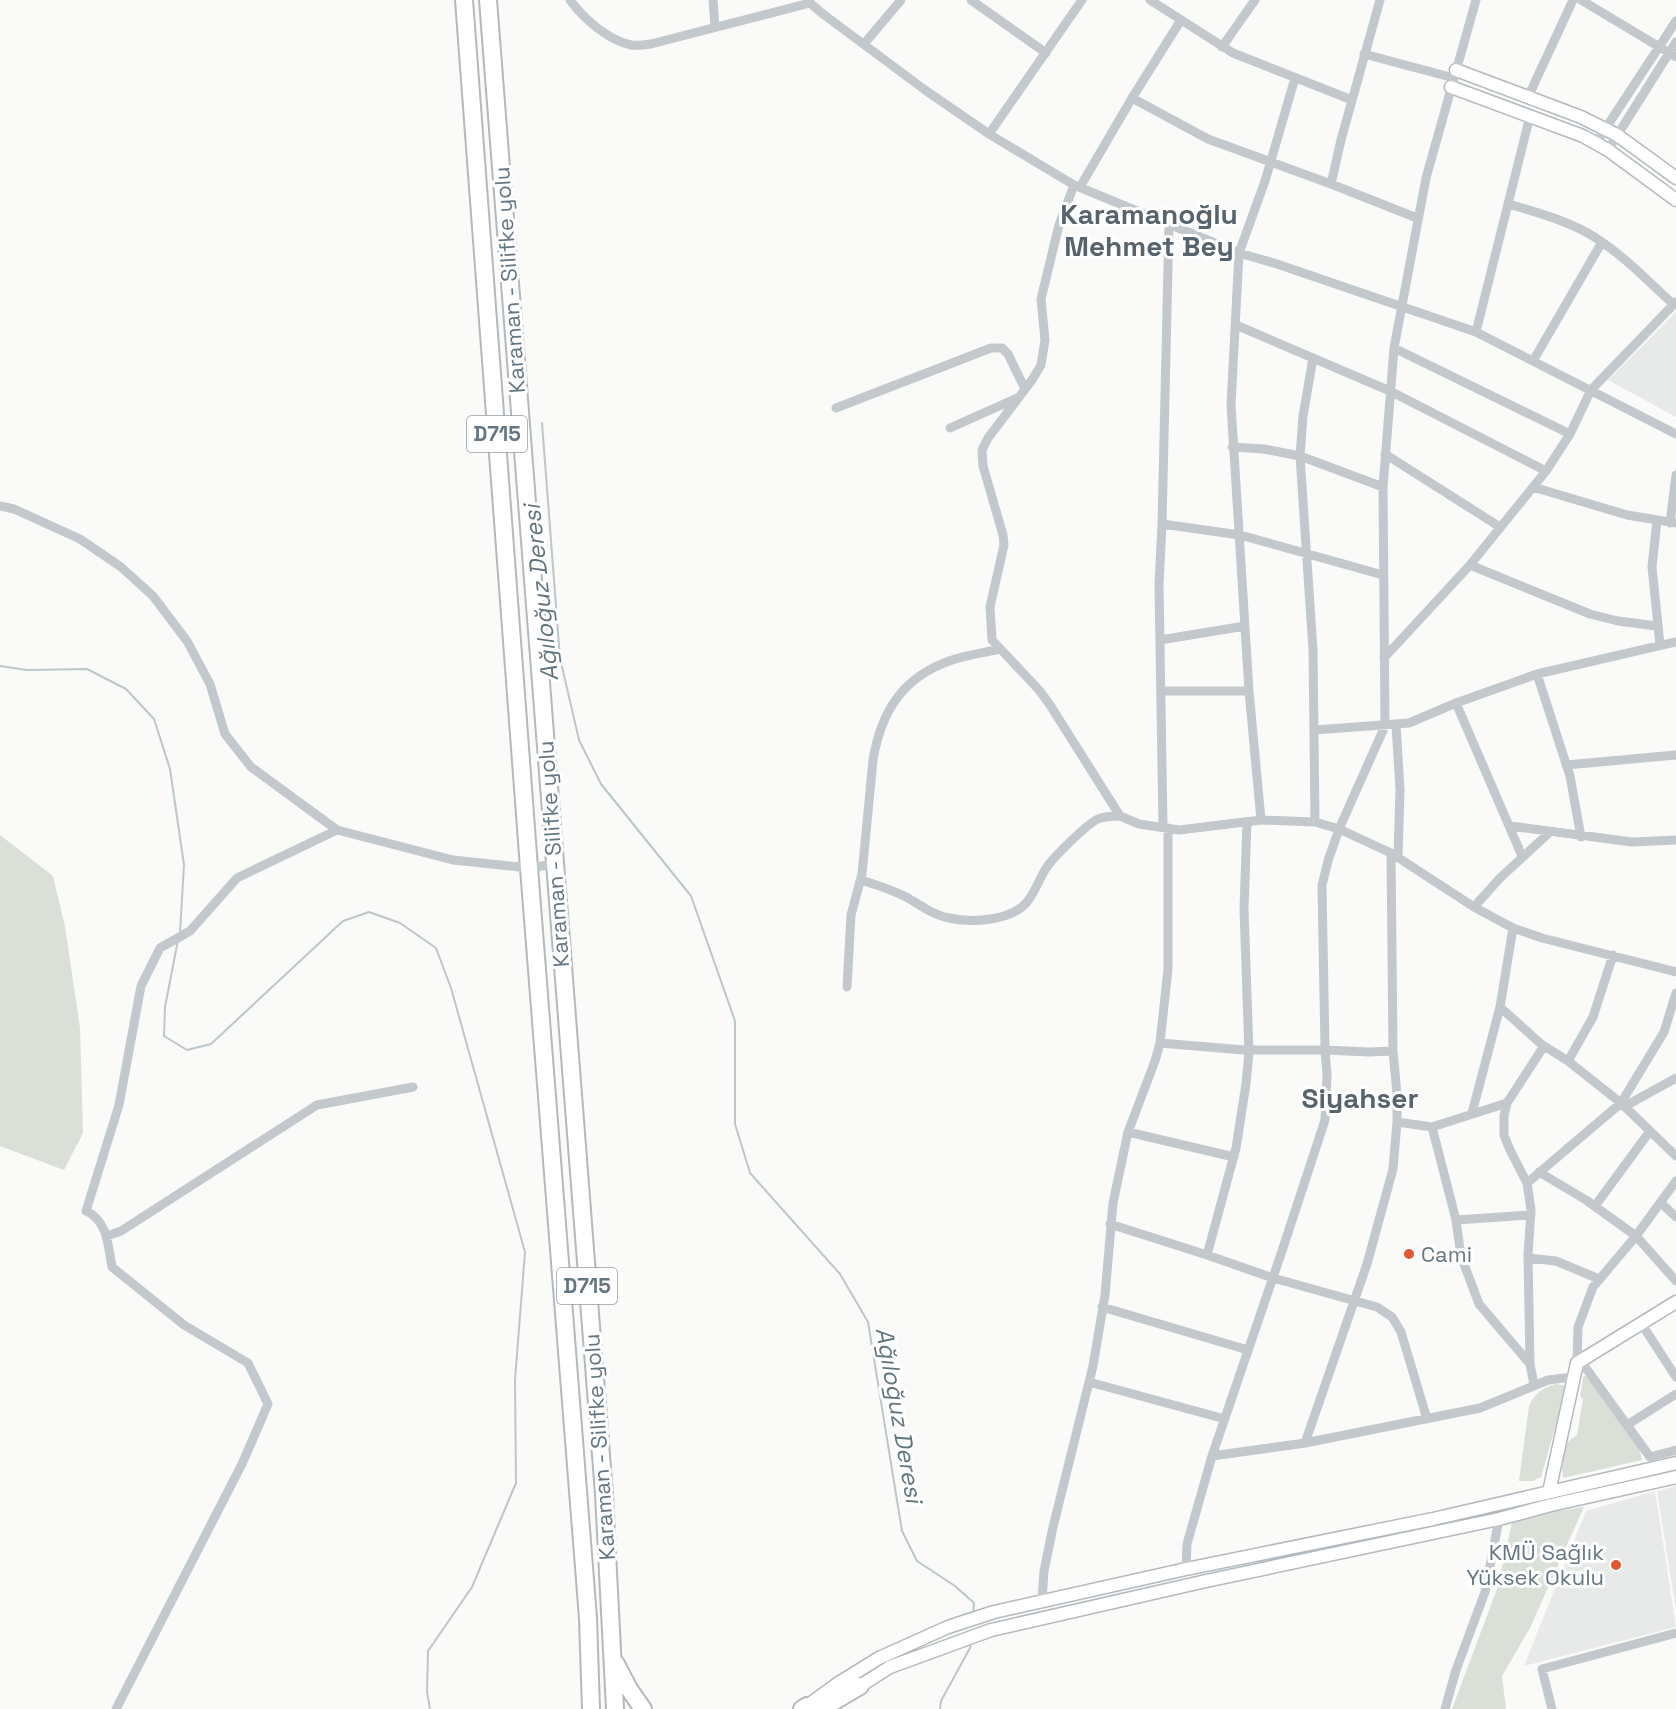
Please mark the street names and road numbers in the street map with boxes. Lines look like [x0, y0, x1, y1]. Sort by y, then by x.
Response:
street label: Karaman - Silifke yolu [487, 166, 531, 394]
road number: D715 [467, 416, 527, 452]
street label: Karaman - Silifke yolu [531, 740, 575, 968]
road number: D715 [557, 1268, 617, 1304]
street label: Karaman - Silifke yolu [577, 1333, 621, 1561]

